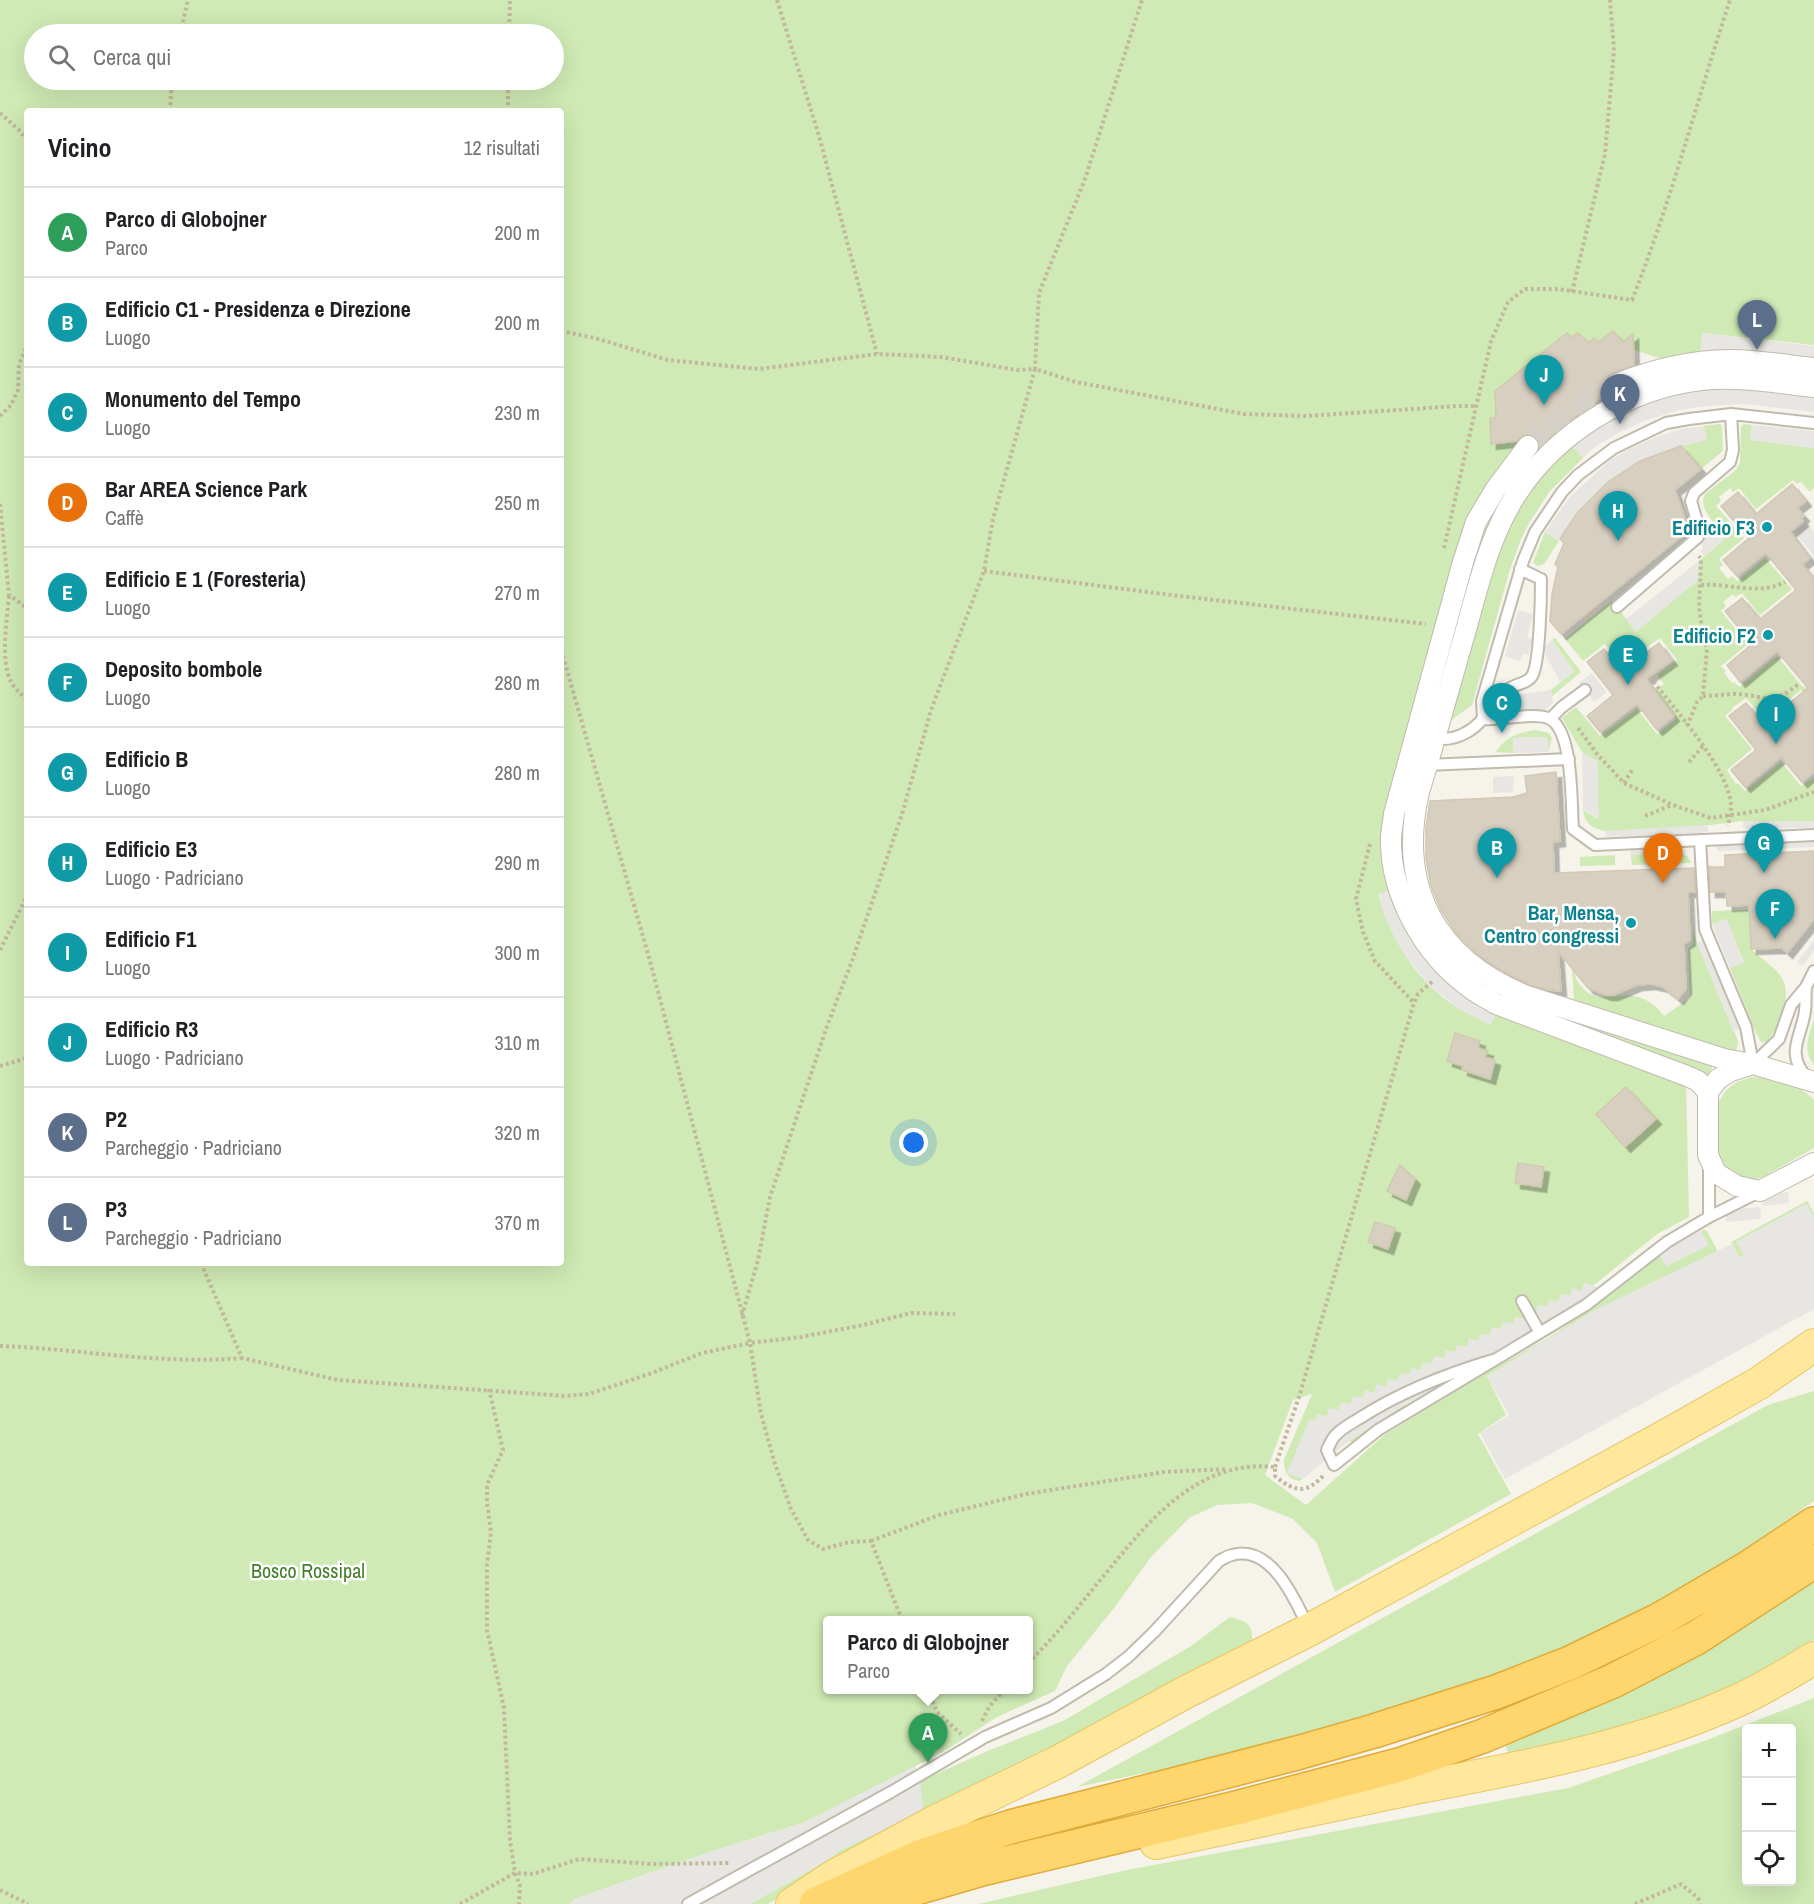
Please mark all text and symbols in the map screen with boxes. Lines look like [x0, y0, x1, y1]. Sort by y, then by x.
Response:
search box [24, 24, 564, 90]
icon: search [45, 41, 78, 74]
text: Cerca qui [93, 42, 171, 72]
text: Vicino [48, 130, 112, 165]
text: 12 risultati [463, 134, 540, 161]
text: Parco di Globojner [105, 204, 266, 234]
text: A [62, 219, 73, 246]
text: 200 m [494, 219, 540, 246]
text: Parco [105, 234, 148, 261]
text: Edificio C1 - Presidenza e Direzione [105, 294, 411, 324]
pin: L [1738, 300, 1776, 350]
text: B [62, 309, 73, 336]
text: 200 m [494, 309, 540, 336]
text: Luogo [105, 324, 151, 351]
pin: J [1524, 356, 1564, 405]
pin: K [1600, 374, 1640, 424]
text: Monumento del Tempo [105, 384, 301, 414]
text: C [62, 399, 73, 426]
text: 230 m [494, 399, 540, 426]
text: Luogo [105, 414, 151, 441]
text: Bar AREA Science Park [105, 474, 307, 504]
text: D [62, 489, 73, 516]
text: 250 m [494, 489, 540, 516]
pin: H [1598, 492, 1638, 541]
text: Caffè [105, 504, 144, 531]
place label: Edificio F3 [1672, 514, 1755, 541]
marker: Edificio F3 [1760, 520, 1774, 534]
text: Edificio E 1 (Foresteria) [105, 564, 306, 594]
text: E [62, 579, 73, 606]
text: 270 m [494, 579, 540, 606]
text: Luogo [105, 594, 151, 621]
place label: Edificio F2 [1673, 622, 1756, 649]
marker: Edificio F2 [1761, 628, 1775, 642]
pin: E [1608, 636, 1648, 685]
text: Deposito bombole [105, 654, 262, 684]
text: F [62, 669, 73, 696]
text: 280 m [494, 669, 540, 696]
text: Luogo [105, 684, 151, 711]
pin: C [1482, 684, 1522, 733]
pin: I [1756, 694, 1796, 744]
text: Edificio B [105, 744, 188, 774]
text: G [61, 759, 74, 786]
text: 280 m [494, 759, 540, 786]
text: Luogo [105, 774, 151, 801]
pin: G [1744, 824, 1784, 873]
pin: B [1478, 828, 1516, 878]
text: Edificio E3 [105, 834, 197, 864]
pin: D [1644, 834, 1682, 883]
text: H [62, 849, 73, 876]
text: 290 m [494, 849, 540, 876]
text: Luogo · Padriciano [105, 864, 244, 891]
pin: F [1756, 890, 1794, 939]
place label: Bar, Mensa, Centro congressi [1484, 899, 1619, 949]
marker: Bar, Mensa, Centro congressi [1624, 916, 1638, 930]
text: Edificio F1 [105, 924, 196, 954]
text: I [65, 939, 70, 966]
text: 300 m [494, 939, 540, 966]
text: Luogo [105, 954, 151, 981]
text: Edificio R3 [105, 1014, 198, 1044]
text: J [63, 1029, 72, 1056]
text: 310 m [494, 1029, 540, 1056]
text: Luogo · Padriciano [105, 1044, 244, 1071]
text: P2 [105, 1104, 127, 1134]
text: K [62, 1119, 73, 1146]
text: 320 m [494, 1119, 540, 1146]
your location [899, 1128, 928, 1157]
text: Parcheggio · Padriciano [105, 1134, 282, 1161]
text: P3 [105, 1194, 127, 1224]
text: L [62, 1209, 73, 1236]
text: 370 m [494, 1209, 540, 1236]
text: Parcheggio · Padriciano [105, 1224, 282, 1251]
park label: Bosco Rossipal [251, 1557, 365, 1584]
popup [823, 1616, 1033, 1694]
text: Parco di Globojner [847, 1627, 1009, 1657]
text: Parco [847, 1657, 890, 1684]
pin: A [908, 1714, 948, 1763]
map controls [1742, 1724, 1796, 1886]
button: + [1742, 1724, 1796, 1778]
button: − [1742, 1778, 1796, 1832]
button: locate [1742, 1832, 1796, 1886]

